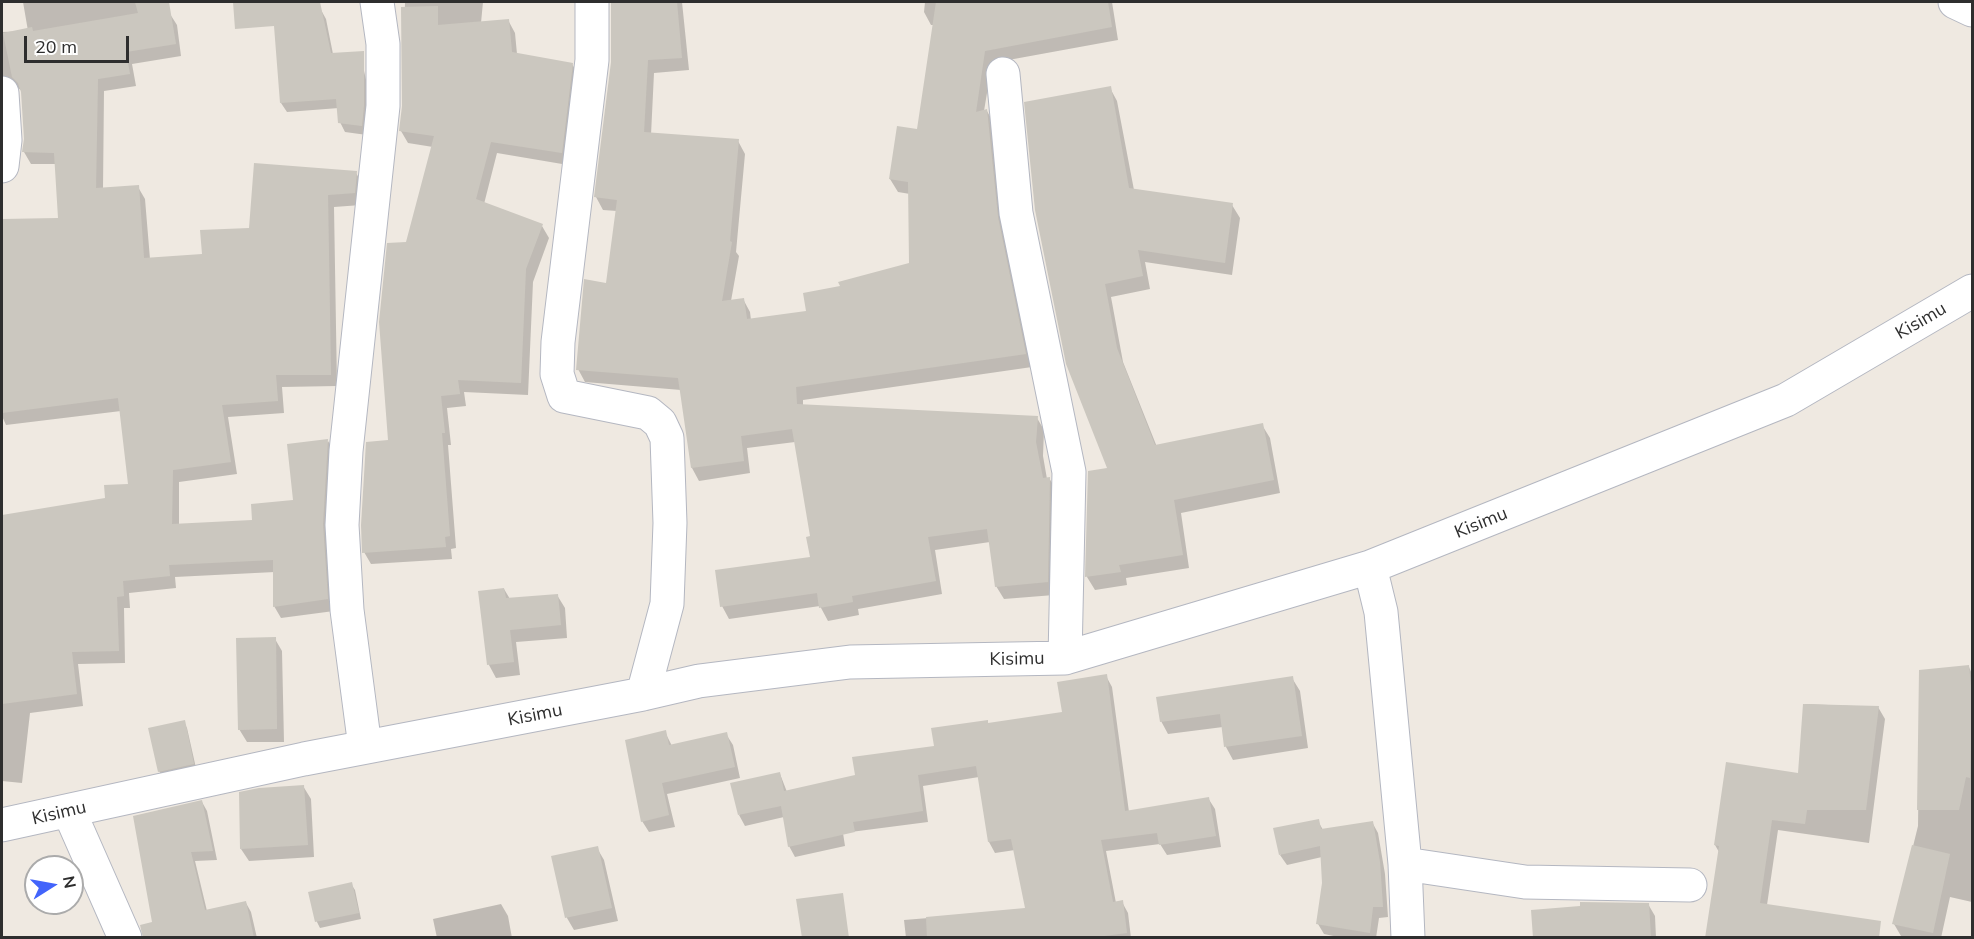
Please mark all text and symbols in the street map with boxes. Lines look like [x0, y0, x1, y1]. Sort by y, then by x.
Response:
scale bar [27, 24, 132, 62]
text: 20 m [35, 35, 77, 58]
street label: Kisimu [1892, 298, 1950, 344]
street label: Kisimu [1451, 503, 1511, 543]
street label: Kisimu [989, 648, 1045, 670]
street label: Kisimu [506, 699, 564, 731]
street label: Kisimu [30, 796, 88, 830]
north arrow [24, 855, 84, 915]
text: N [59, 874, 81, 890]

